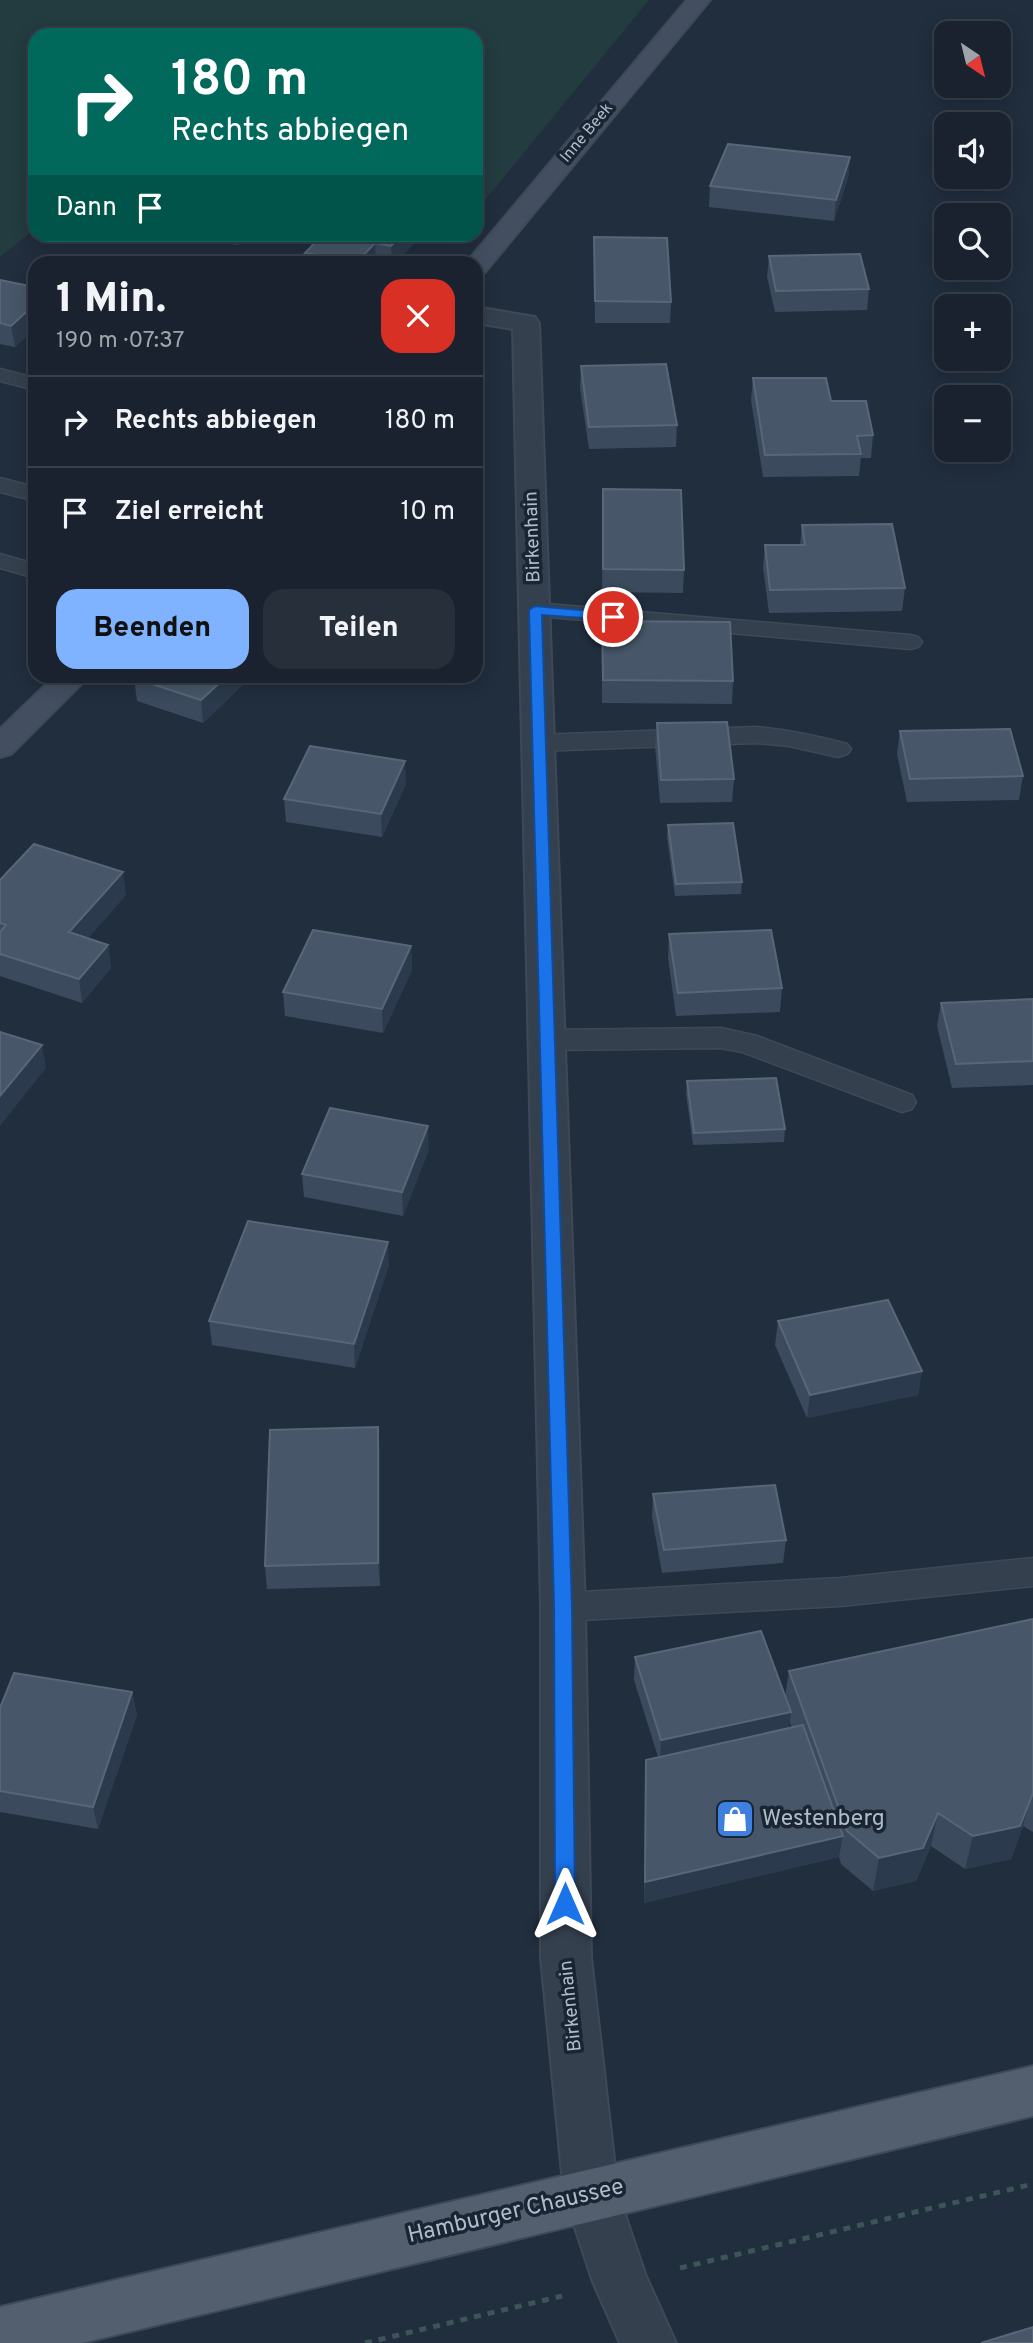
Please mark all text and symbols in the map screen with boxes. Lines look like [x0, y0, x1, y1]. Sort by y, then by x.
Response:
north arrow [934, 21, 1012, 98]
map controls [934, 21, 1011, 462]
text: 180 m [171, 51, 308, 113]
icon: right [56, 56, 147, 147]
street label: Inne Beek [556, 99, 618, 167]
text: Rechts abbiegen [171, 112, 409, 152]
button: sound [934, 112, 1011, 189]
icon: arrive [131, 189, 169, 227]
text: Dann [56, 192, 117, 225]
button: search [934, 203, 1011, 280]
text: 1 Min. [56, 274, 166, 327]
button: close [381, 279, 455, 353]
button: + [934, 294, 1011, 371]
text: 190 m · 07:37 [56, 327, 185, 356]
button: − [934, 385, 1011, 462]
icon: right [56, 403, 94, 441]
text: Rechts abbiegen [115, 405, 317, 438]
text: 180 m [385, 405, 455, 438]
street label: Birkenhain [519, 491, 547, 583]
icon: arrive [56, 494, 94, 532]
text: Ziel erreicht [115, 496, 264, 529]
text: 10 m [400, 496, 455, 529]
pin [583, 587, 643, 647]
button: Beenden [56, 589, 249, 669]
button: Teilen [263, 589, 455, 669]
icon: arrive [594, 598, 632, 636]
shop icon: Westenberg [714, 1798, 756, 1840]
place label: Westenberg [762, 1805, 885, 1834]
position arrow [528, 1867, 602, 1941]
street label: Birkenhain [554, 1959, 588, 2053]
street label: Hamburger Chaussee [405, 2173, 627, 2251]

